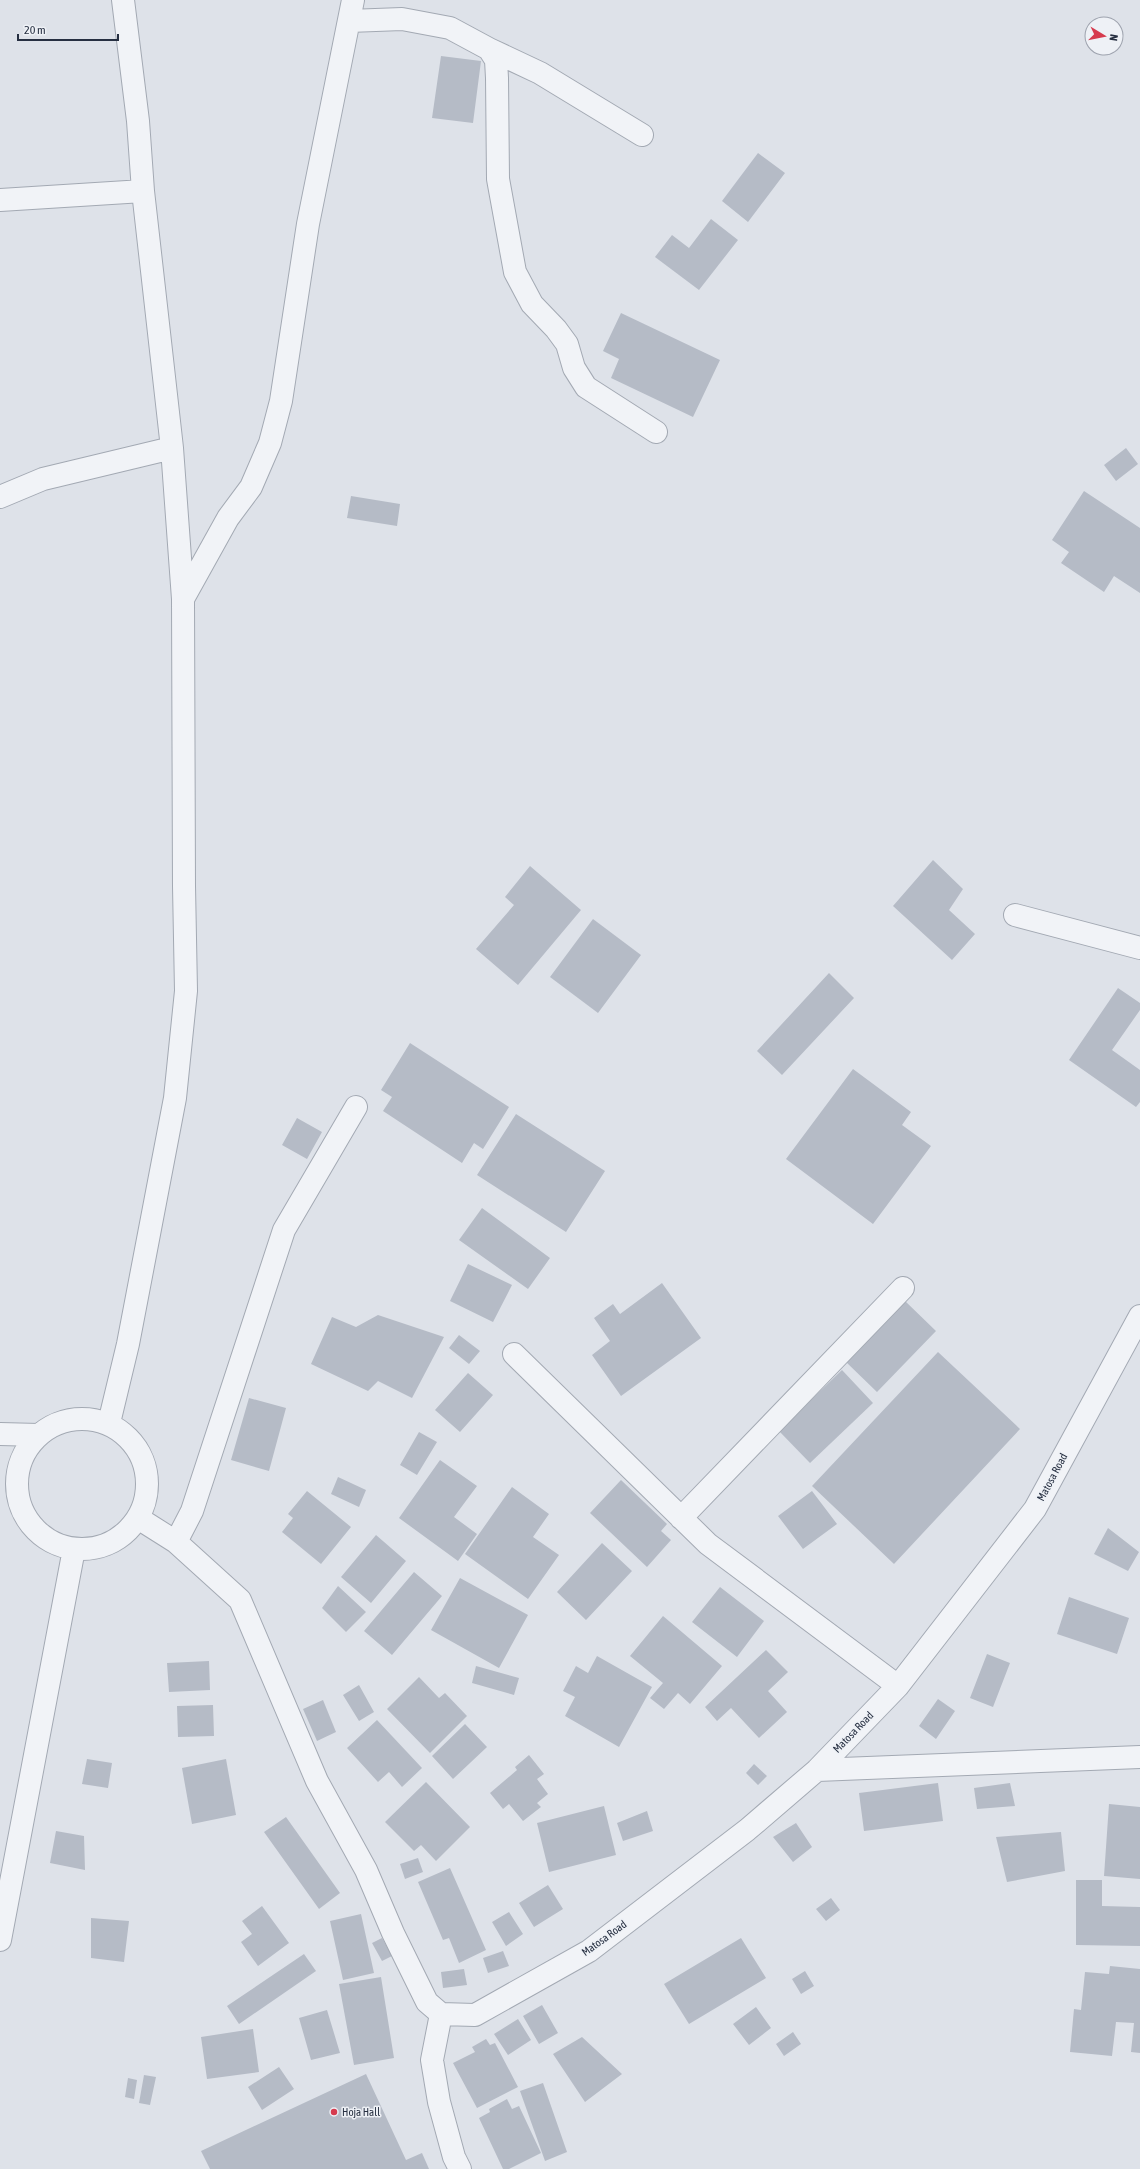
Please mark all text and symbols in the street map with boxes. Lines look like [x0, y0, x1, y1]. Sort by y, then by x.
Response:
scale bar [18, 16, 118, 42]
north arrow [1084, 16, 1124, 56]
text: 20 m [24, 23, 46, 37]
text: N [1107, 33, 1120, 42]
street label: Matosa Road [1034, 1451, 1070, 1503]
street label: Matosa Road [831, 1709, 875, 1755]
street label: Matosa Road [579, 1918, 629, 1958]
place label: Hoja Hall [342, 2106, 380, 2118]
marker: Hoja Hall [329, 2107, 339, 2117]

